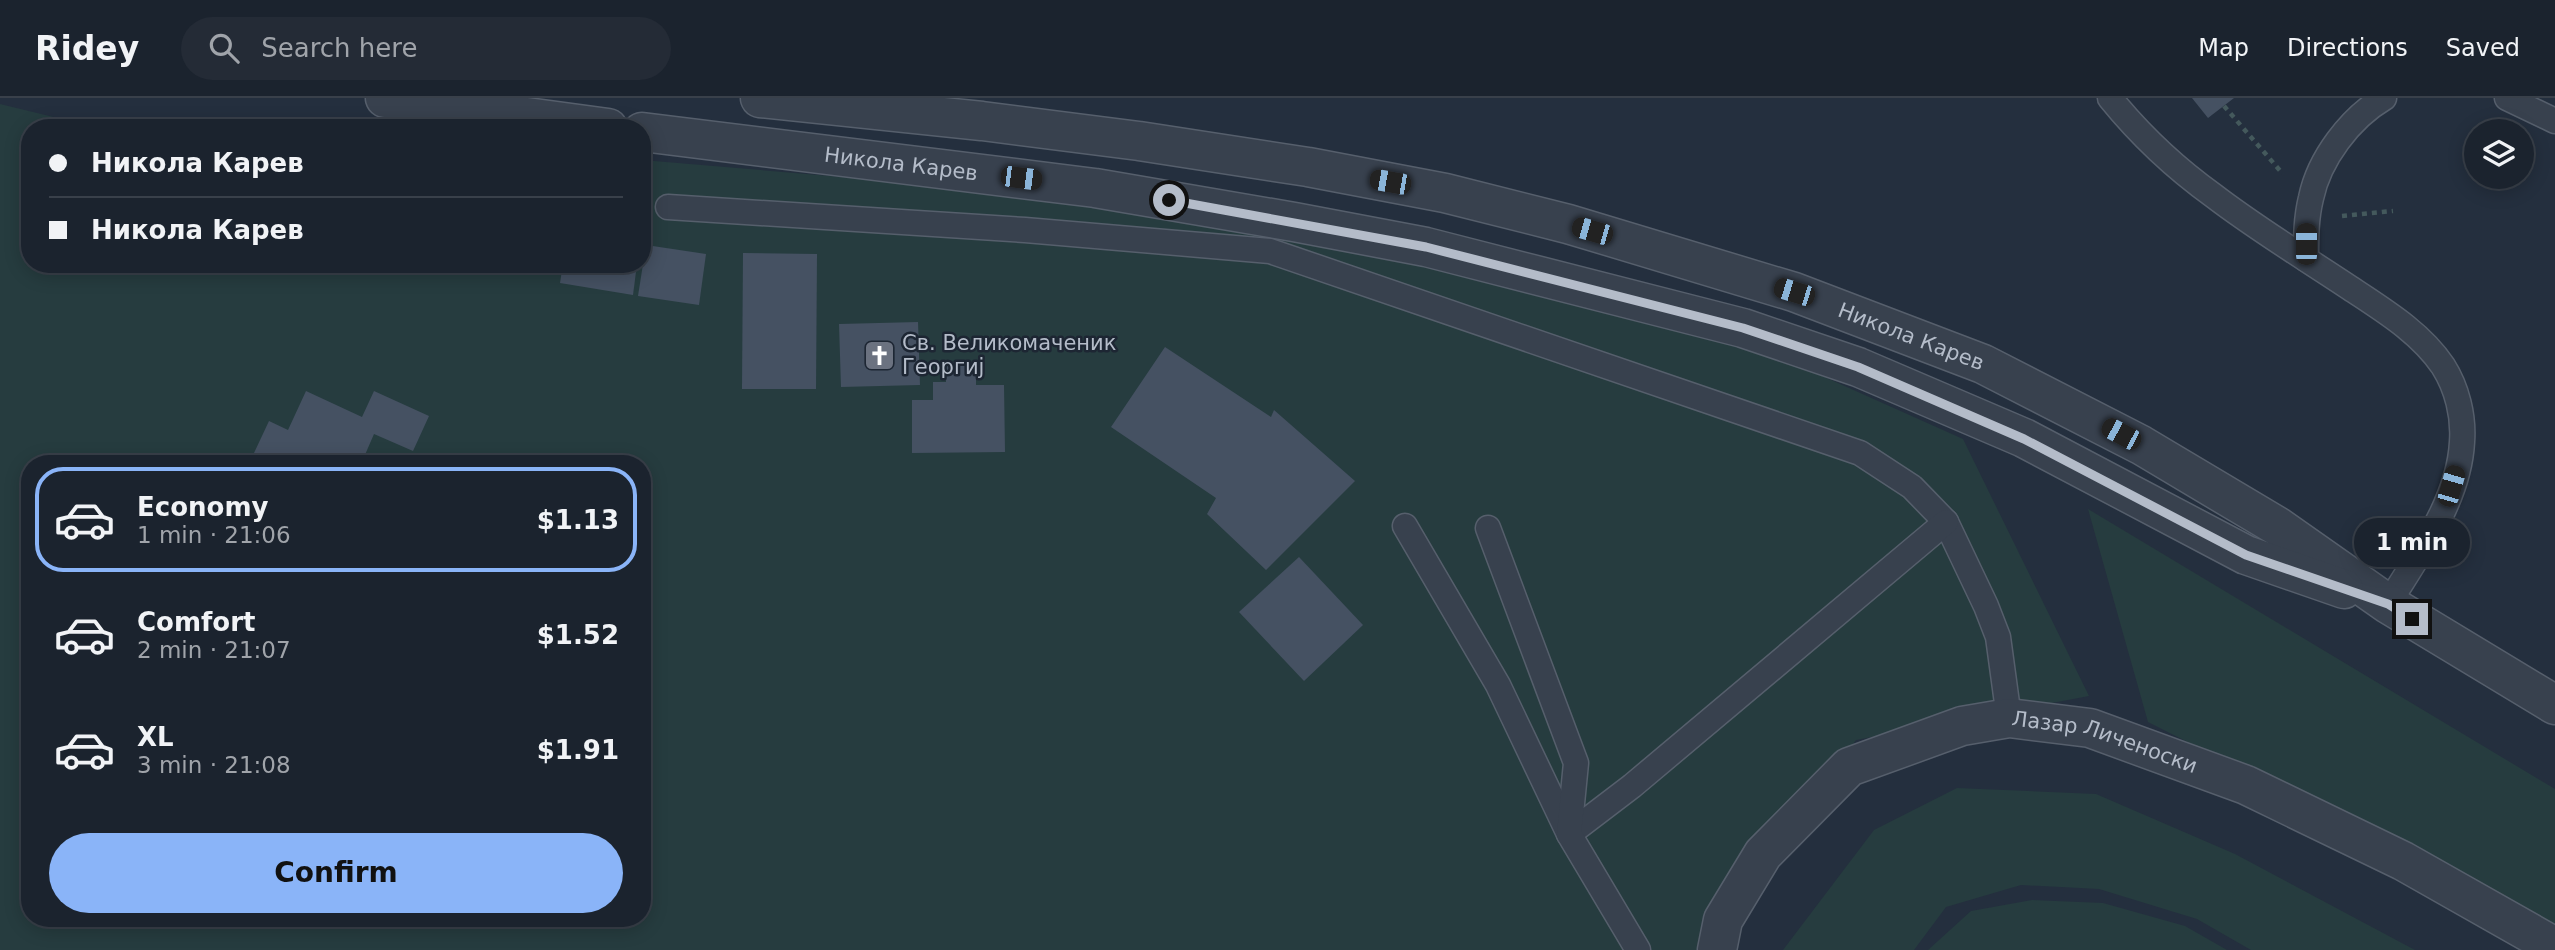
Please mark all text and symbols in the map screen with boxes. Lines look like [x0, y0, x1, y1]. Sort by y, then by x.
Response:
search box [181, 17, 671, 80]
text: Ridey [35, 29, 139, 68]
icon: search [205, 29, 243, 67]
text: Search here [261, 33, 417, 63]
text: Map [2198, 34, 2249, 62]
text: Directions [2287, 34, 2408, 62]
text: Saved [2446, 34, 2520, 62]
map controls [2464, 119, 2534, 189]
button: layers [2464, 119, 2534, 189]
street label: Никола Карев [823, 143, 979, 185]
text: Никола Карев [91, 148, 304, 178]
car [999, 165, 1044, 191]
car [1368, 168, 1413, 196]
route start [1153, 184, 1185, 216]
text: Никола Карев [91, 215, 304, 245]
car [1569, 215, 1616, 247]
car [2296, 223, 2317, 265]
car [1771, 276, 1818, 308]
street label: Никола Карев [1835, 298, 1987, 375]
place label: Св. Великомаченик Георгиј [902, 331, 1116, 379]
church icon: Св. Великомаченик Георгиј [862, 338, 896, 372]
car [2098, 415, 2145, 453]
car [2436, 463, 2467, 509]
icon: car [53, 488, 116, 551]
text: Economy [137, 492, 268, 522]
text: $1.13 [537, 505, 619, 535]
callout: 1 min [2354, 518, 2470, 566]
text: 1 min · 21:06 [137, 522, 291, 548]
text: 1 min [2376, 529, 2448, 555]
icon: car [53, 603, 116, 666]
route end [2396, 603, 2428, 635]
text: Comfort [137, 607, 255, 637]
text: $1.52 [537, 620, 619, 650]
text: 2 min · 21:07 [137, 637, 291, 663]
street label: Лазар Личеноски [2011, 706, 2201, 778]
icon: car [53, 718, 116, 781]
text: XL [137, 722, 174, 752]
text: $1.91 [537, 735, 619, 765]
text: 3 min · 21:08 [137, 752, 291, 778]
button: Confirm [49, 833, 623, 913]

